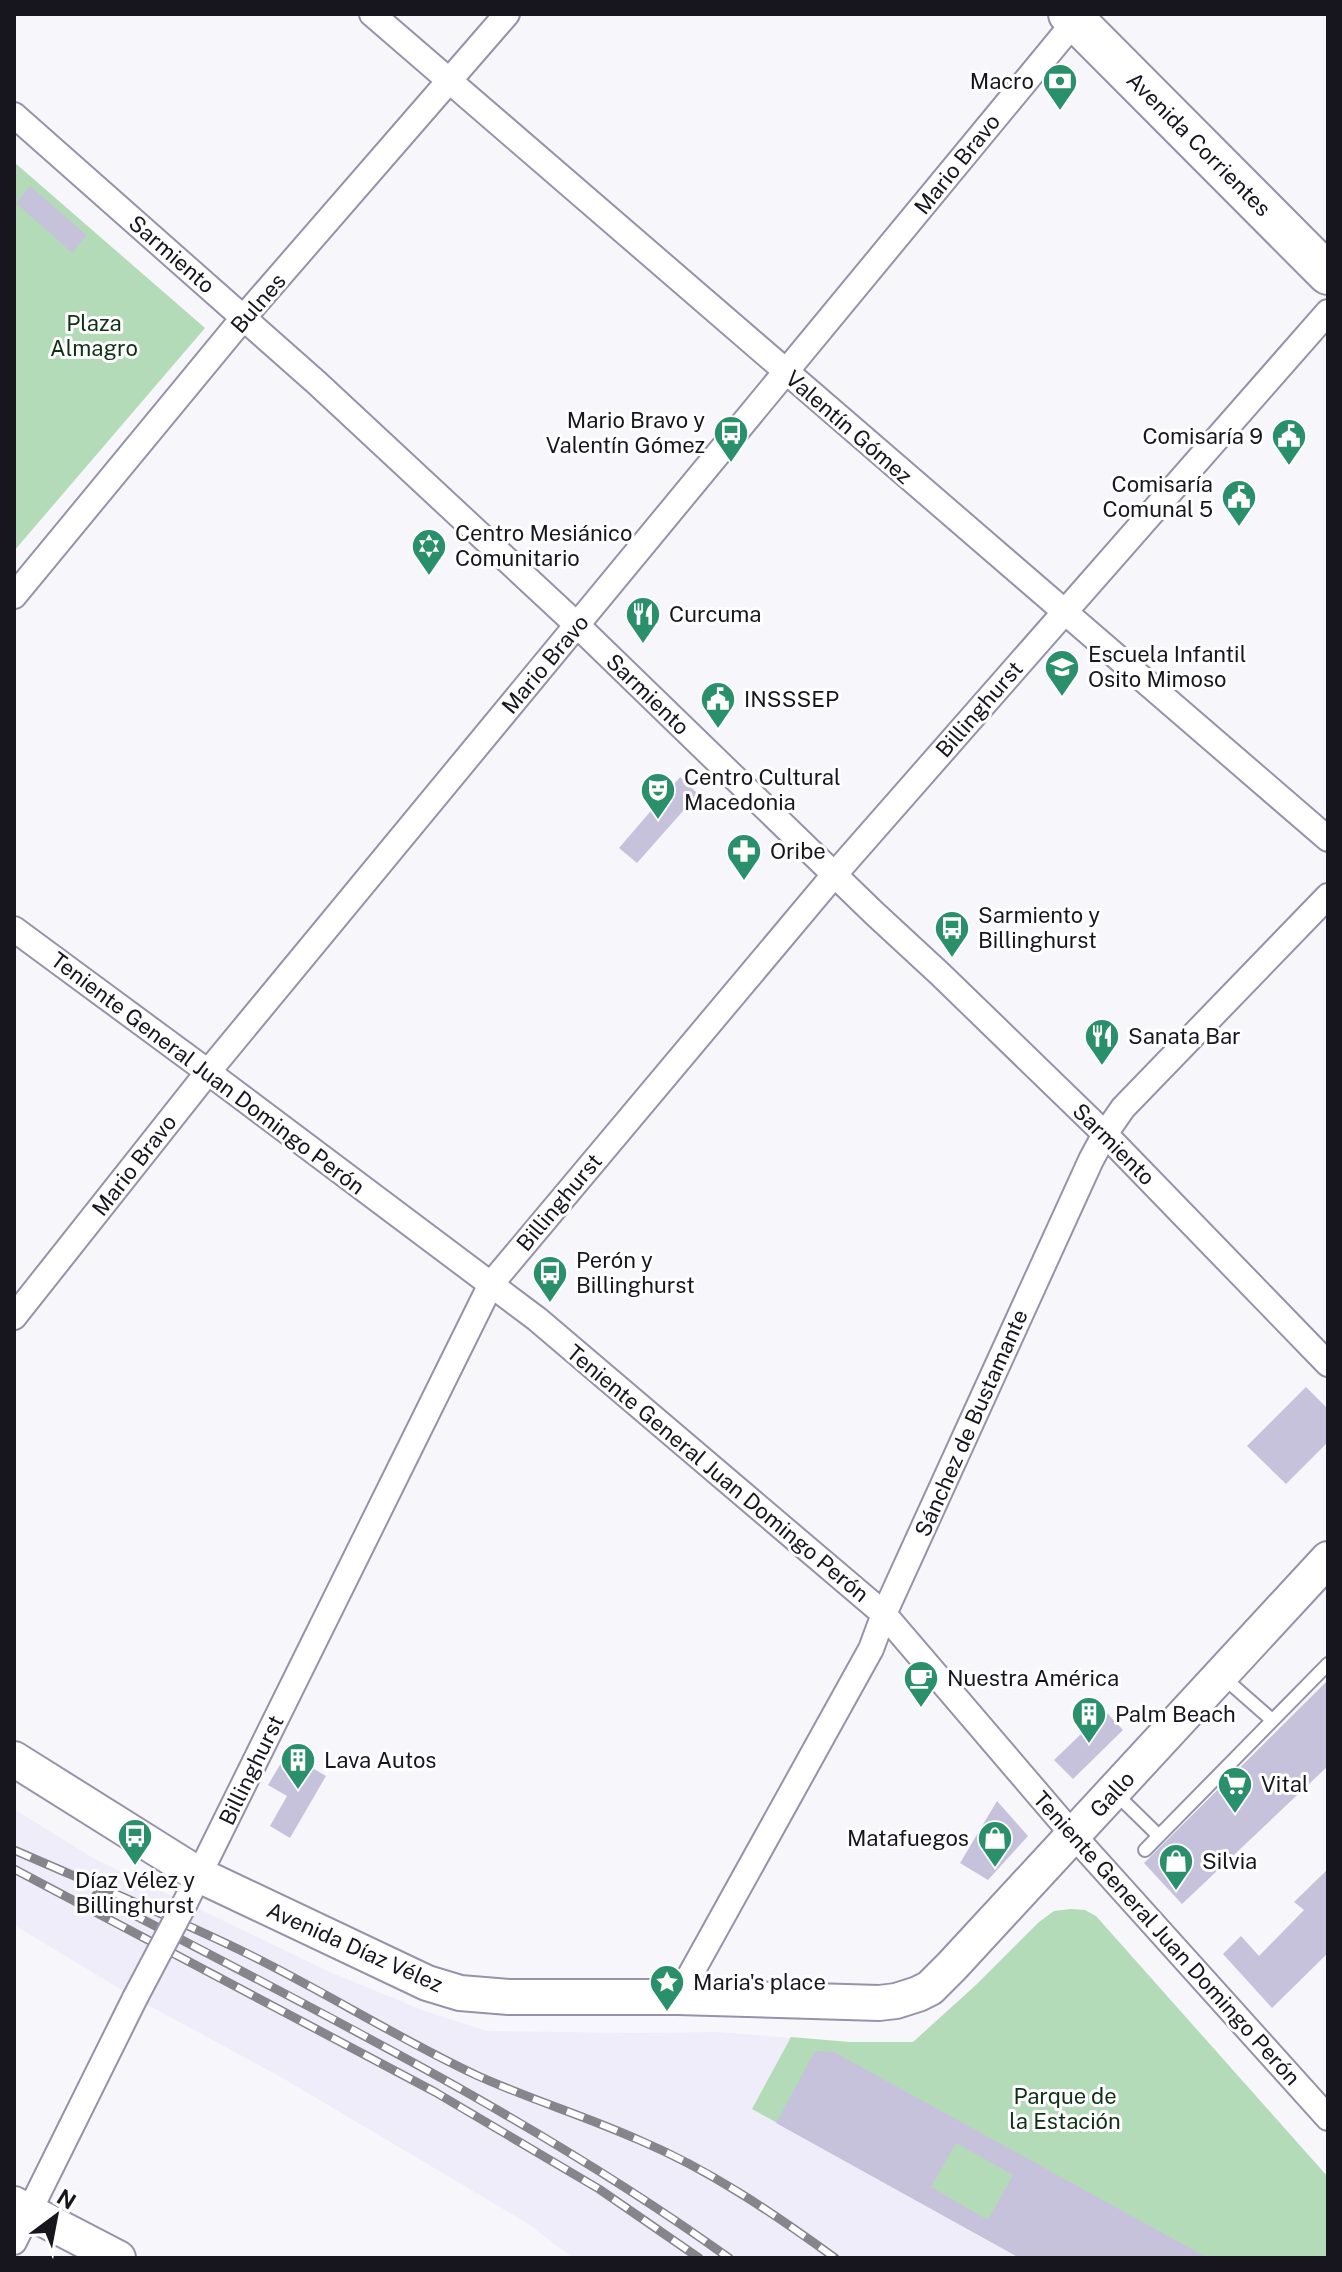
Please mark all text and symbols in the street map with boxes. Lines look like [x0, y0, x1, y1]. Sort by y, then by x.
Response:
bank icon: Macro [1041, 62, 1079, 112]
street label: Avenida Corrientes [1122, 67, 1276, 221]
place label: Macro [970, 68, 1034, 94]
street label: Mario Bravo [909, 109, 1005, 219]
street label: Sarmiento [124, 210, 220, 298]
street label: Bulnes [225, 268, 291, 338]
park label: Plaza Almagro [50, 310, 138, 361]
street label: Valentín Gómez [780, 365, 918, 489]
place label: Mario Bravo y Valentín Gómez [546, 407, 705, 458]
bus stop icon: Mario Bravo y Valentín Gómez [712, 414, 750, 464]
public building icon: Comisaría 9 [1270, 417, 1308, 467]
place label: Comisaría 9 [1142, 423, 1263, 449]
place label: Comisaría Comunal 5 [1103, 471, 1213, 522]
public building icon: Comisaría Comunal 5 [1220, 478, 1258, 528]
place label: Centro Mesiánico Comunitario [455, 520, 632, 571]
synagogue icon: Centro Mesiánico Comunitario [410, 527, 448, 577]
restaurant icon: Curcuma [624, 595, 662, 645]
place label: Curcuma [669, 601, 761, 627]
street label: Mario Bravo [496, 609, 594, 719]
place label: Escuela Infantil Osito Mimoso [1088, 641, 1246, 692]
street label: Sarmiento [601, 648, 695, 740]
school or university icon: Escuela Infantil Osito Mimoso [1043, 648, 1081, 698]
street label: Billinghurst [930, 656, 1028, 762]
public building icon: INSSSEP [699, 680, 737, 730]
place label: INSSSEP [744, 686, 839, 712]
place label: Centro Cultural Macedonia [684, 764, 841, 815]
theatre icon: Centro Cultural Macedonia [639, 771, 677, 821]
pharmacy icon: Oribe [725, 832, 763, 882]
place label: Oribe [770, 838, 826, 864]
place label: Sarmiento y Billinghurst [978, 902, 1100, 953]
bus stop icon: Sarmiento y Billinghurst [933, 909, 971, 959]
street label: Teniente General Juan Domingo Perón [46, 946, 370, 1200]
restaurant icon: Sanata Bar [1083, 1017, 1121, 1067]
place label: Sanata Bar [1128, 1023, 1241, 1049]
street label: Sarmiento [1068, 1098, 1160, 1190]
street label: Mario Bravo [86, 1109, 182, 1221]
street label: Billinghurst [511, 1148, 607, 1256]
place label: Perón y Billinghurst [576, 1247, 695, 1298]
bus stop icon: Perón y Billinghurst [531, 1254, 569, 1304]
street label: Sánchez de Bustamante [909, 1305, 1033, 1541]
street label: Teniente General Juan Domingo Perón [562, 1339, 874, 1607]
cafe icon: Nuestra América [902, 1659, 940, 1709]
place label: Nuestra América [947, 1665, 1119, 1691]
building icon: Palm Beach [1070, 1695, 1108, 1745]
place label: Palm Beach [1115, 1701, 1236, 1727]
street label: Billinghurst [213, 1711, 289, 1829]
building icon: Lava Autos [279, 1741, 317, 1791]
place label: Lava Autos [324, 1747, 436, 1773]
supermarket icon: Vital [1216, 1765, 1254, 1815]
street label: Gallo [1084, 1766, 1140, 1822]
place label: Vital [1261, 1771, 1309, 1797]
street label: Teniente General Juan Domingo Perón [1028, 1786, 1306, 2090]
bus stop icon: Díaz Vélez y Billinghurst [116, 1817, 154, 1867]
shop icon: Matafuegos [976, 1819, 1014, 1869]
place label: Matafuegos [847, 1825, 969, 1851]
shop icon: Silvia [1157, 1842, 1195, 1892]
place label: Silvia [1202, 1848, 1257, 1874]
place label: Díaz Vélez y Billinghurst [75, 1867, 195, 1918]
street label: Avenida Díaz Vélez [263, 1897, 447, 1997]
place icon: Maria's place [648, 1963, 686, 2013]
place label: Maria's place [693, 1969, 826, 1995]
park label: Parque de la Estación [1009, 2083, 1121, 2134]
north arrow [16, 2176, 96, 2256]
text: N [52, 2183, 81, 2215]

